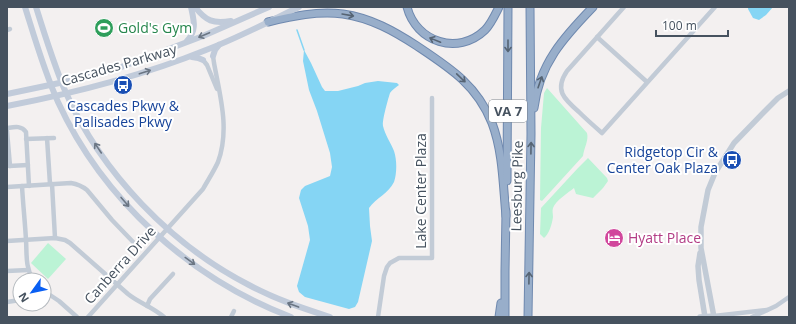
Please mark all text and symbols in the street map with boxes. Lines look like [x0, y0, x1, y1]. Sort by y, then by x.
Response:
one-way arrow [341, 12, 354, 20]
scale bar [656, 12, 728, 38]
sports icon: Gold's Gym [93, 17, 115, 39]
text: 100 m [662, 17, 697, 34]
place label: Gold's Gym [118, 18, 192, 37]
one-way arrow [199, 32, 211, 39]
one-way arrow [430, 35, 442, 43]
street label: Cascades Parkway [59, 39, 180, 90]
one-way arrow [504, 39, 512, 52]
one-way arrow [138, 68, 151, 75]
one-way arrow [456, 73, 466, 83]
bus stop icon: Cascades Pkwy & Palisades Pkwy [112, 74, 134, 96]
one-way arrow [537, 75, 544, 88]
place label: Cascades Pkwy & Palisades Pkwy [67, 96, 180, 131]
road number: VA 7 [489, 100, 527, 122]
street label: Lake Center Plaza [411, 133, 430, 249]
street label: Leesburg Pike [506, 140, 527, 232]
one-way arrow [94, 142, 102, 153]
one-way arrow [527, 142, 534, 155]
place label: Ridgetop Cir & Center Oak Plaza [607, 142, 719, 177]
bus stop icon: Ridgetop Cir & Center Oak Plaza [721, 149, 743, 171]
one-way arrow [120, 197, 129, 207]
street label: Canberra Drive [80, 222, 160, 308]
hotel icon: Hyatt Place [603, 227, 625, 249]
place label: Hyatt Place [628, 228, 701, 247]
one-way arrow [184, 257, 195, 265]
north arrow [12, 272, 52, 312]
one-way arrow [525, 272, 532, 285]
text: N [14, 290, 32, 306]
one-way arrow [288, 300, 300, 308]

